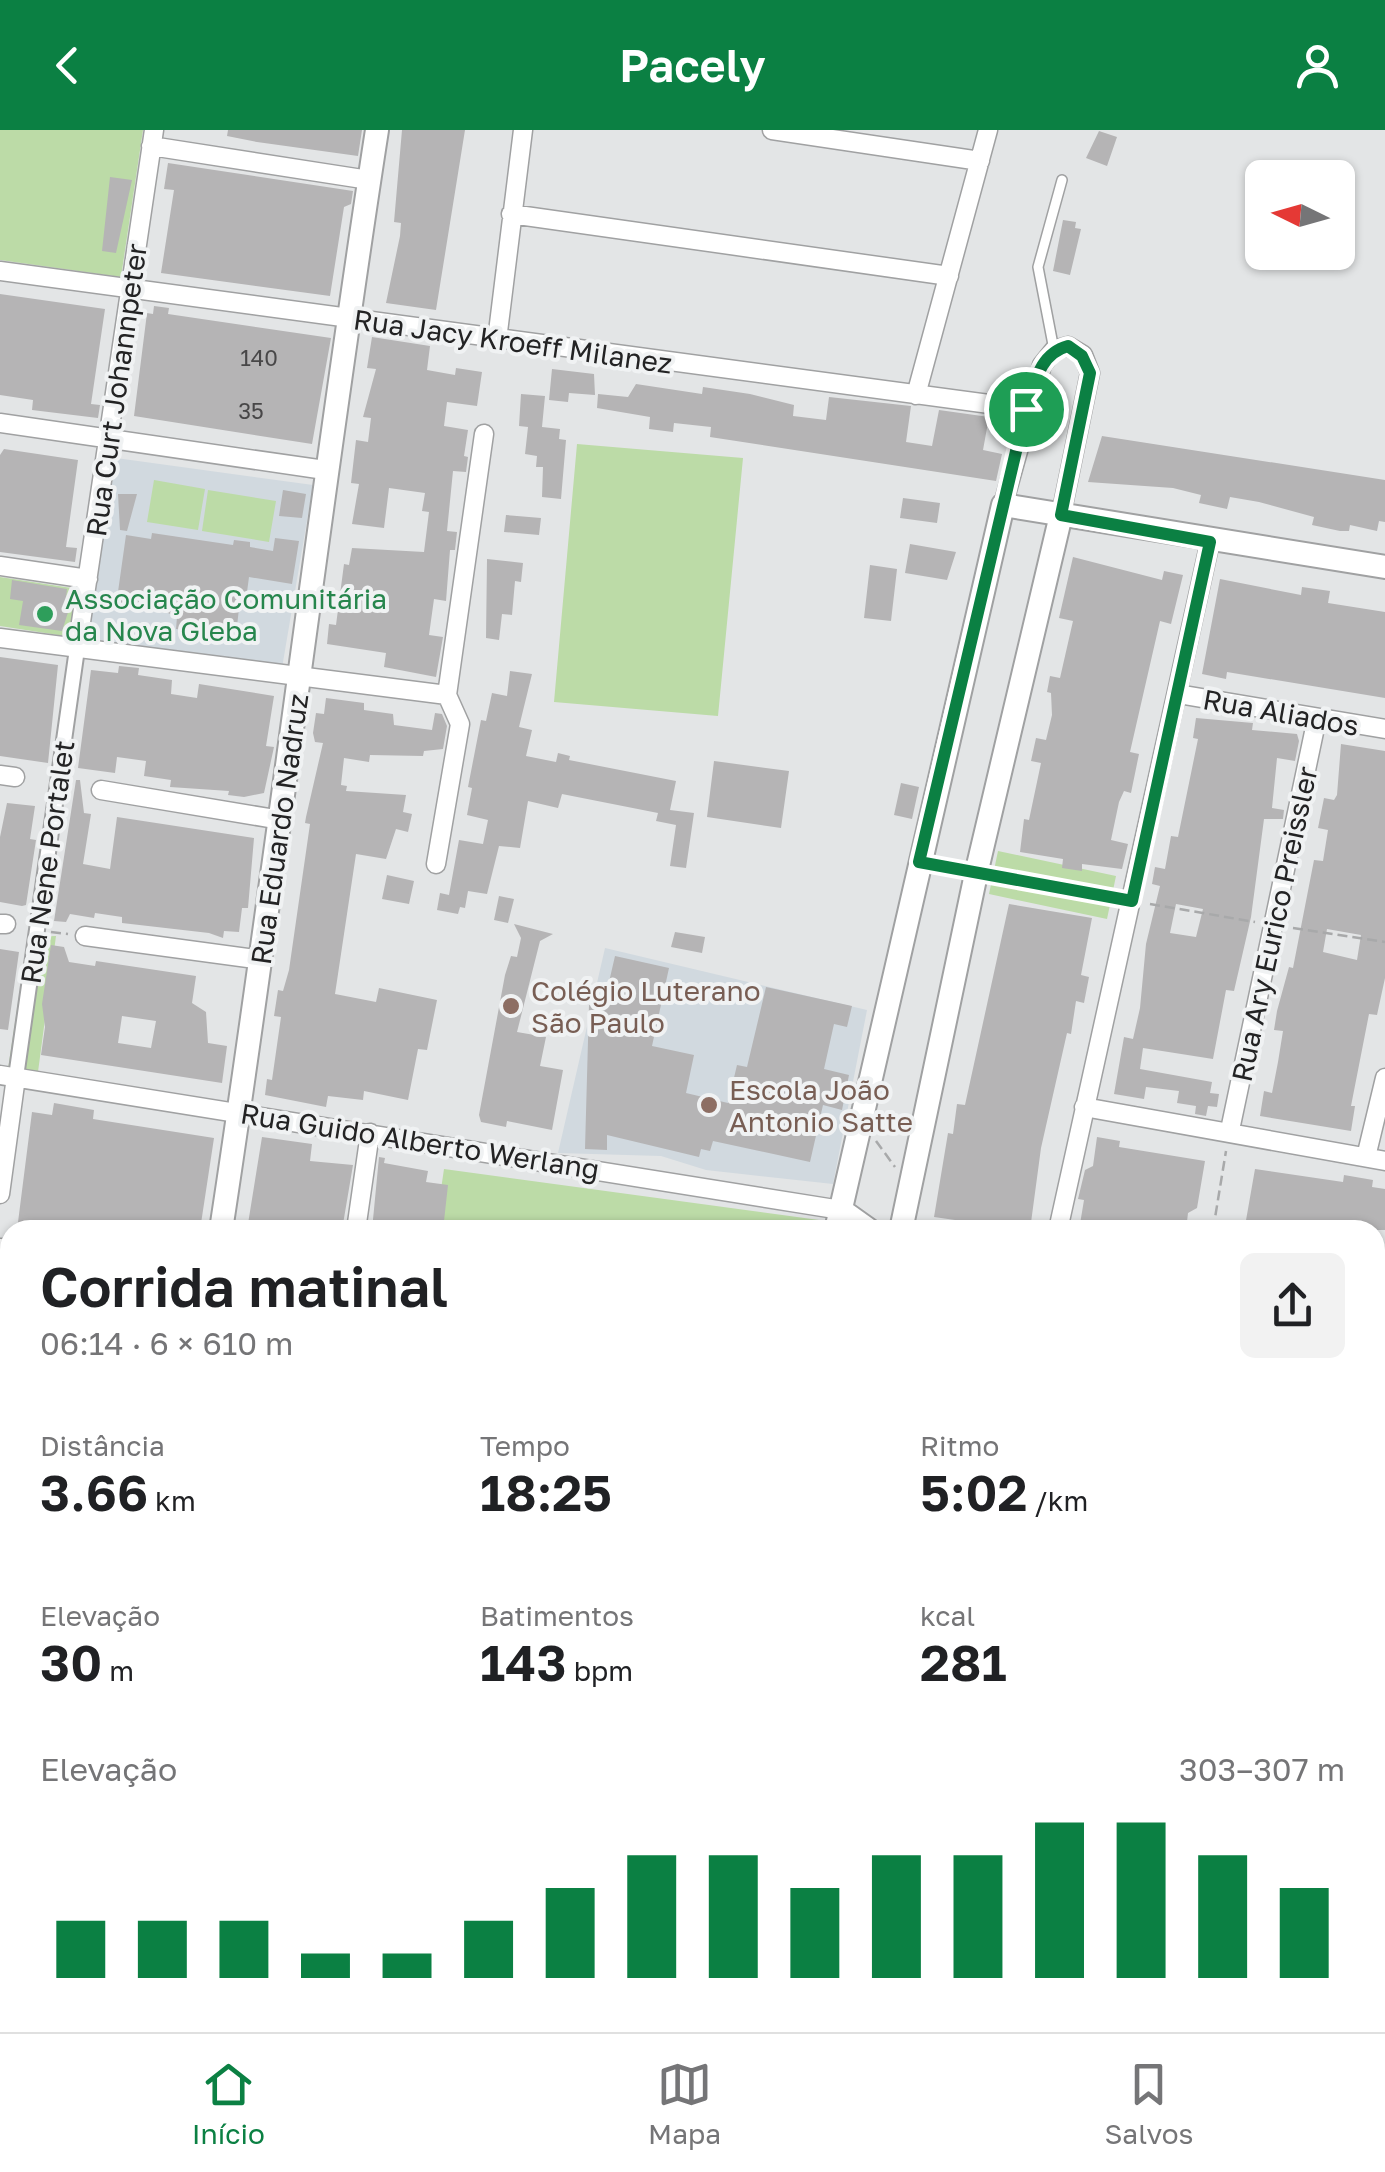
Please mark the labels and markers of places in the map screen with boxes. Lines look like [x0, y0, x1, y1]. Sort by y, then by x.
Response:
pin [984, 367, 1069, 452]
place label: Associação Comunitária da Nova Gleba [65, 582, 387, 647]
marker: Associação Comunitária da Nova Gleba [34, 603, 56, 625]
place label: Colégio Luterano São Paulo [531, 974, 761, 1039]
marker: Colégio Luterano São Paulo [500, 995, 522, 1017]
place label: Escola João Antonio Satte [729, 1073, 913, 1138]
marker: Escola João Antonio Satte [698, 1094, 720, 1116]

